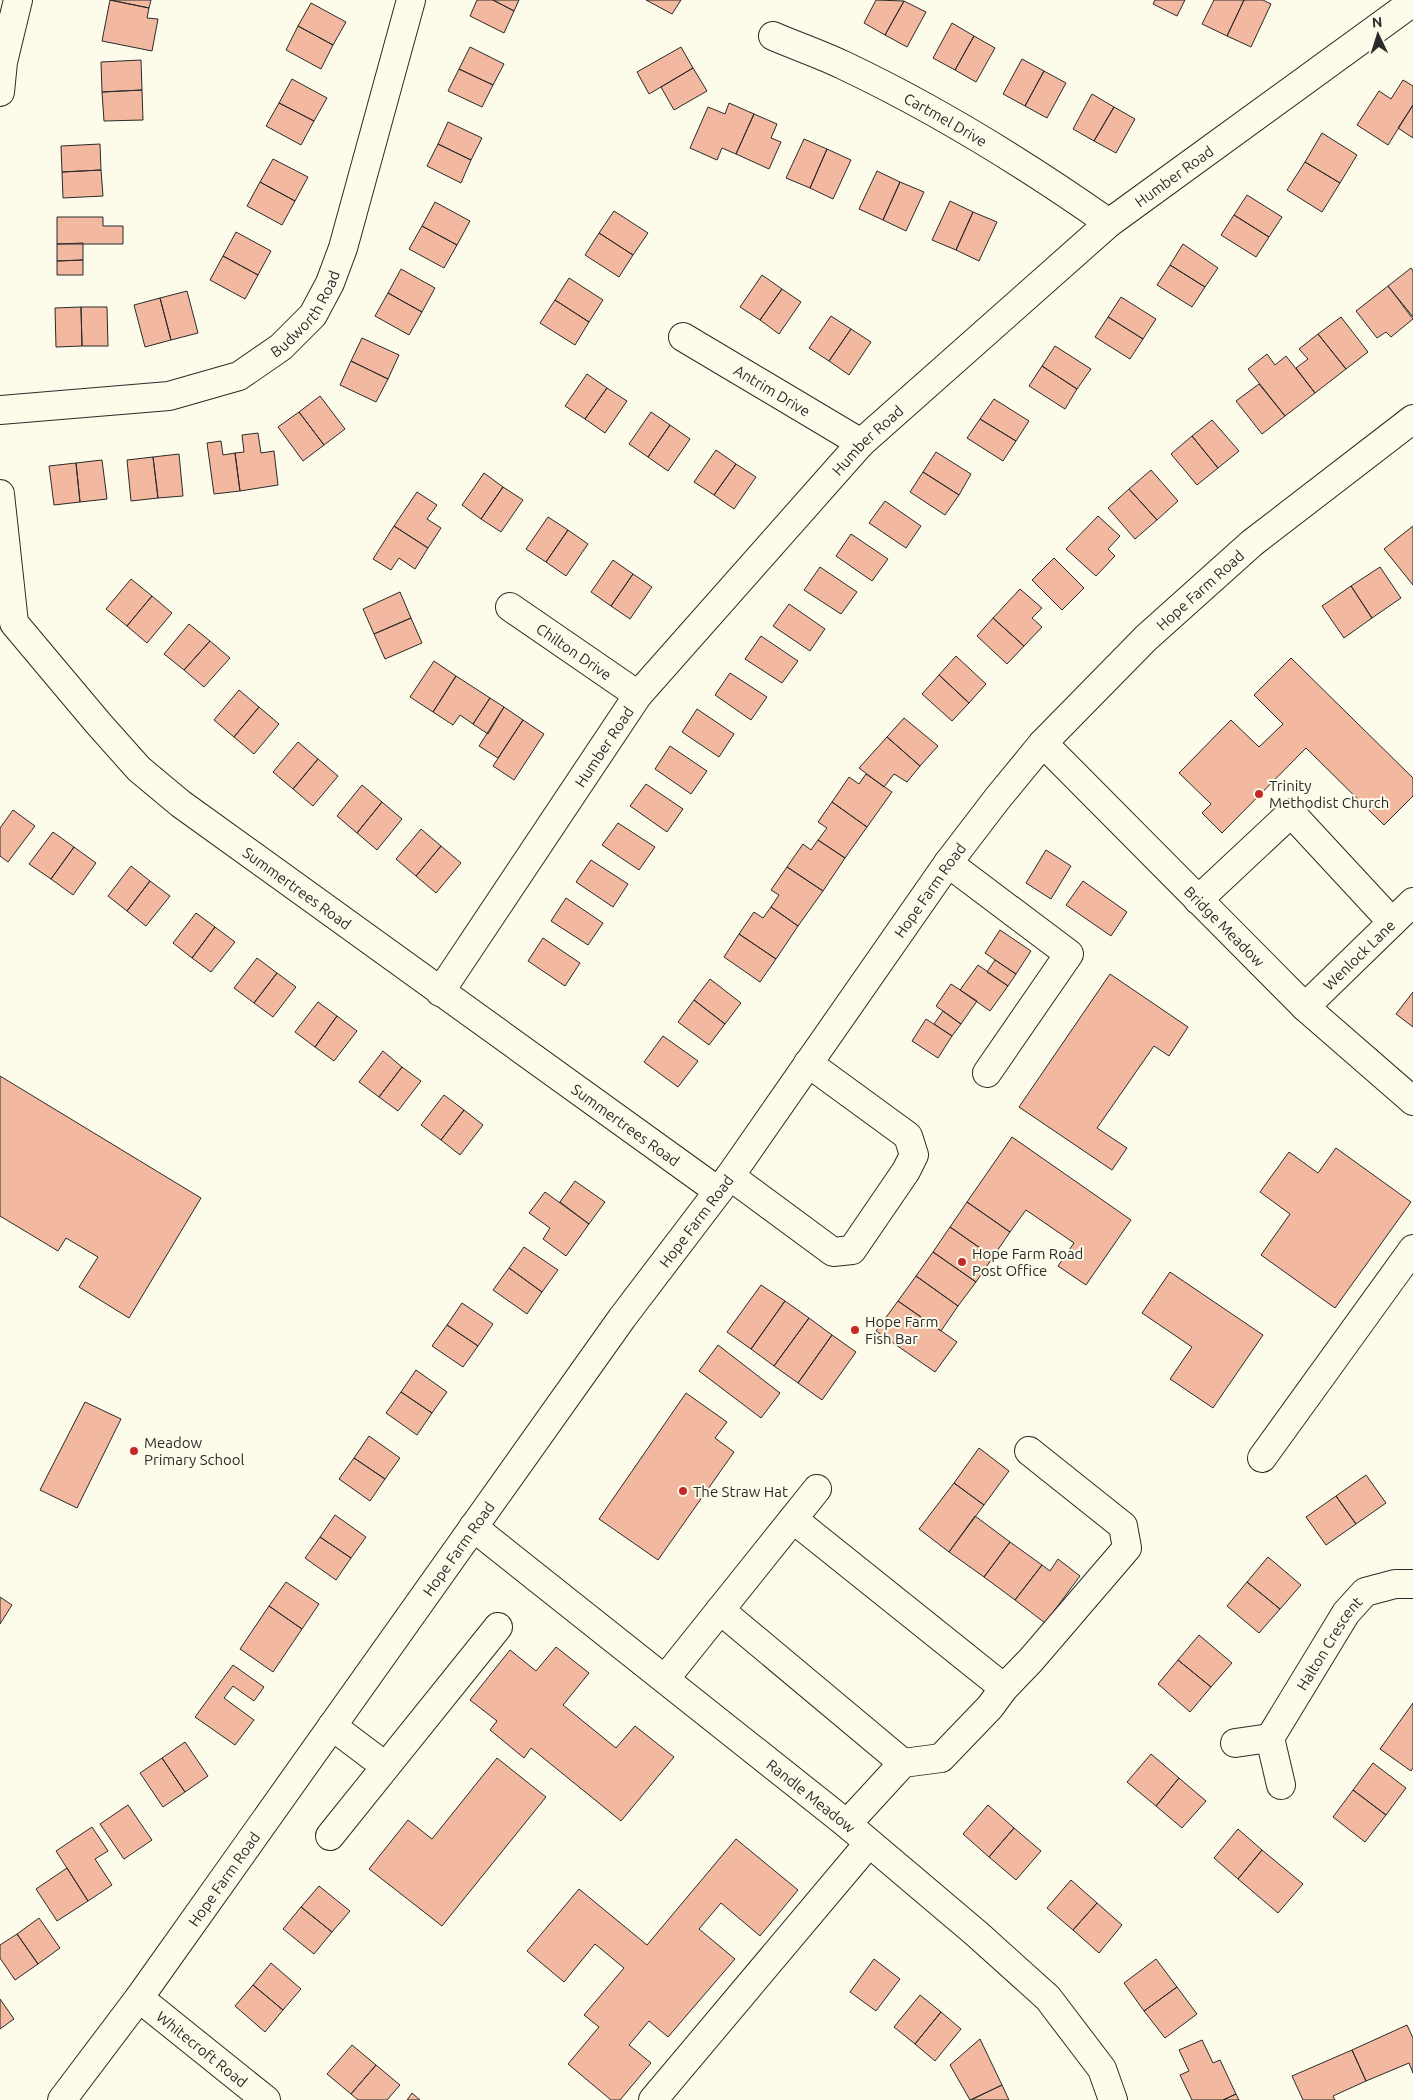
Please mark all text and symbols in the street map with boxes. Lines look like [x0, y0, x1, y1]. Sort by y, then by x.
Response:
north arrow [1353, 10, 1403, 60]
text: N [1371, 14, 1383, 30]
street label: Cartmel Drive [901, 89, 990, 150]
street label: Humber Road [1131, 142, 1216, 210]
street label: Budworth Road [267, 268, 342, 360]
street label: Antrim Drive [731, 361, 813, 419]
street label: Humber Road [828, 402, 906, 478]
street label: Hope Farm Road [1153, 546, 1247, 633]
street label: Chilton Drive [533, 619, 615, 683]
street label: Humber Road [571, 703, 636, 790]
place label: Trinity Methodist Church [1269, 777, 1389, 811]
marker: Trinity Methodist Church [1253, 788, 1265, 800]
street label: Hope Farm Road [890, 840, 969, 940]
street label: Summertrees Road [240, 843, 355, 932]
street label: Bridge Meadow [1181, 882, 1268, 970]
street label: Wenlock Lane [1319, 916, 1398, 993]
street label: Summertrees Road [569, 1080, 683, 1169]
street label: Hope Farm Road [655, 1171, 736, 1270]
place label: Hope Farm Road Post Office [972, 1245, 1083, 1279]
marker: Hope Farm Road Post Office [956, 1256, 968, 1268]
place label: Hope Farm Fish Bar [865, 1313, 938, 1347]
marker: Hope Farm Fish Bar [849, 1324, 861, 1336]
place label: Meadow Primary School [144, 1434, 245, 1468]
marker: Meadow Primary School [128, 1445, 140, 1457]
place label: The Straw Hat [693, 1483, 788, 1500]
marker: The Straw Hat [677, 1485, 689, 1497]
street label: Hope Farm Road [419, 1498, 497, 1599]
street label: Halton Crescent [1293, 1593, 1365, 1693]
street label: Randle Meadow [764, 1755, 859, 1836]
street label: Hope Farm Road [184, 1828, 263, 1929]
street label: Whitecroft Road [153, 2007, 251, 2090]

